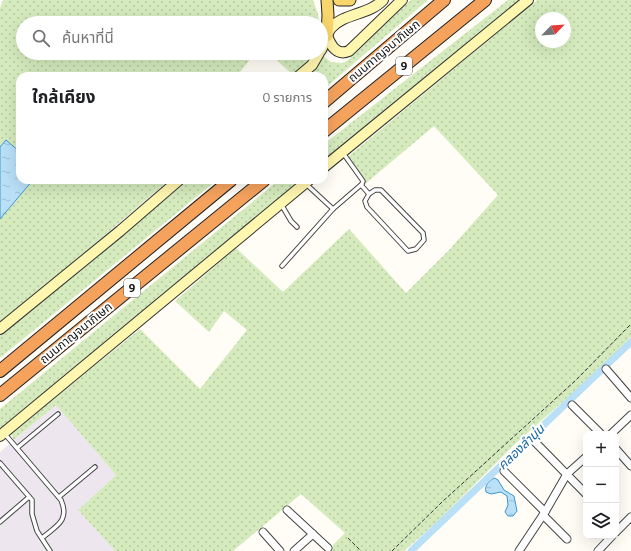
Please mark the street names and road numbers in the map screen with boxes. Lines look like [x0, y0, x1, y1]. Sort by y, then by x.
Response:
street label: ถนนกาญจนาภิเษก [345, 17, 423, 85]
road number: 9 [396, 57, 412, 75]
road number: 9 [124, 279, 140, 297]
street label: ถนนกาญจนาภิเษก [37, 300, 115, 366]

